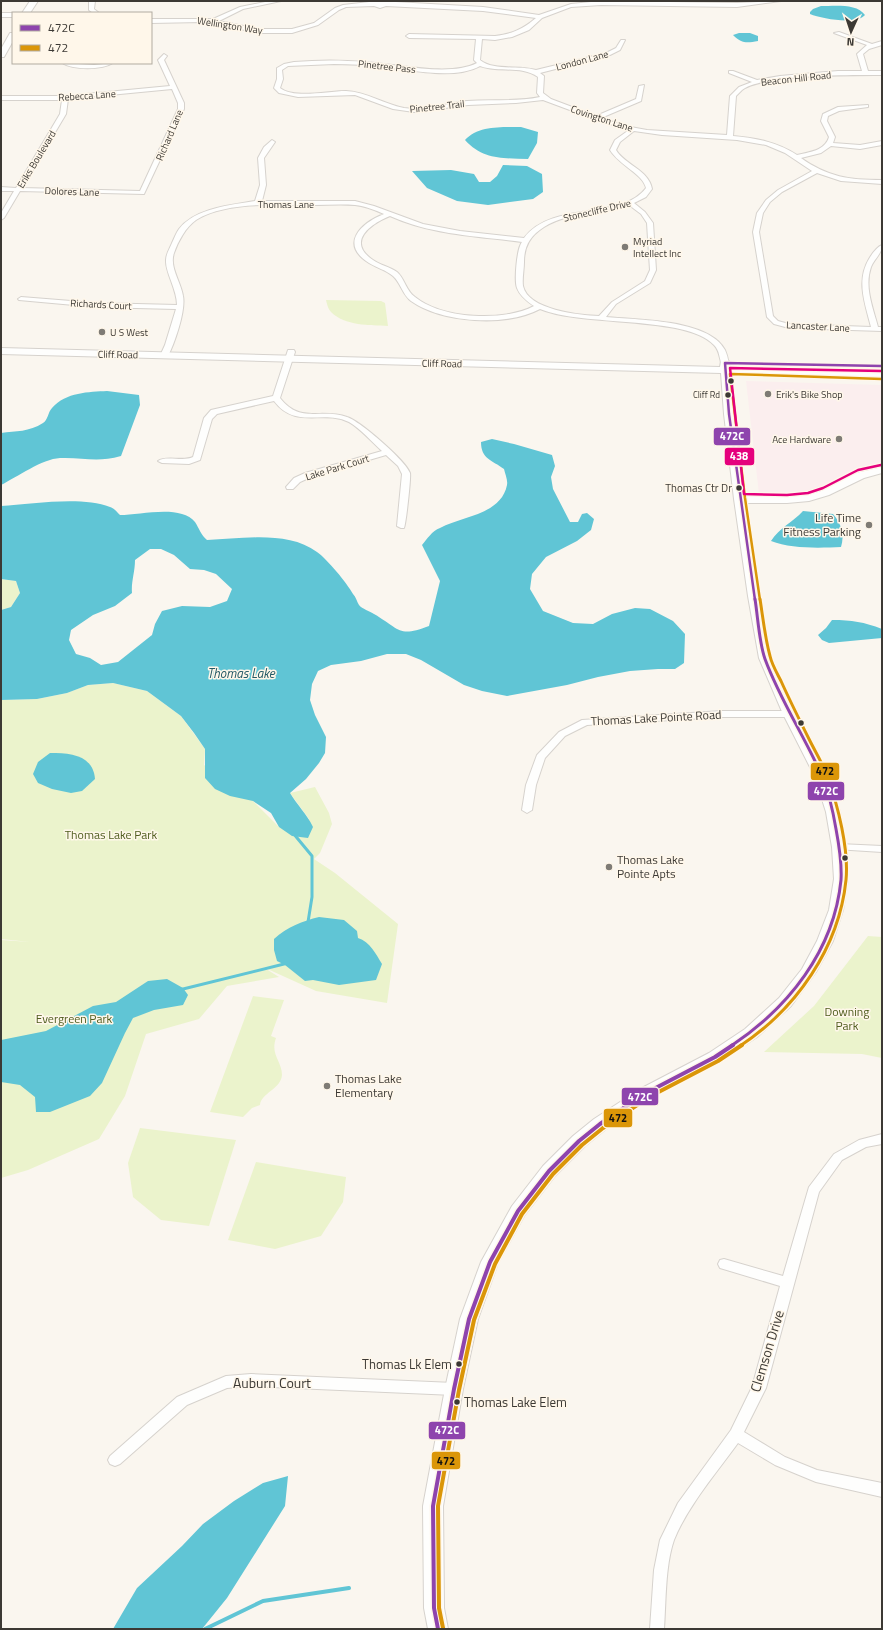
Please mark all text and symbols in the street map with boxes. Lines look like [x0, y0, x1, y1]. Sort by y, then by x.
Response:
legend [12, 12, 152, 64]
north arrow [831, 12, 871, 52]
street label: Wellington Way [196, 13, 264, 38]
text: 472C [48, 18, 75, 37]
text: N [846, 34, 855, 50]
text: 472 [48, 38, 68, 57]
street label: London Lane [554, 46, 610, 75]
street label: Pinetree Pass [357, 56, 417, 77]
street label: Beacon Hill Road [760, 67, 832, 90]
street label: Rebecca Lane [58, 86, 116, 105]
street label: Pinetree Trail [409, 96, 465, 117]
street label: Covington Lane [569, 101, 635, 136]
street label: Richard Lane [152, 107, 187, 163]
street label: Eriks Boulevard [13, 127, 60, 191]
street label: Dolores Lane [44, 183, 100, 200]
street label: Stonecliffe Drive [562, 195, 632, 226]
street label: Thomas Lane [258, 197, 314, 212]
place label: Myriad Intellect Inc [633, 234, 681, 261]
marker: Myriad Intellect Inc [620, 242, 630, 252]
street label: Richards Court [70, 295, 133, 314]
street label: Lancaster Lane [786, 317, 850, 336]
place label: U S West [110, 325, 149, 340]
marker: U S West [97, 327, 107, 337]
street label: Cliff Road [98, 347, 138, 362]
street label: Cliff Road [422, 356, 462, 371]
unlabelled marker [726, 376, 736, 386]
place label: Erik's Bike Shop [776, 387, 842, 402]
place label: Cliff Rd [693, 388, 720, 401]
marker: Erik's Bike Shop [763, 389, 773, 399]
marker: Cliff Rd [723, 390, 733, 400]
line badge: 472C [713, 427, 751, 446]
text: 472C [720, 428, 744, 444]
place label: Ace Hardware [772, 432, 831, 447]
marker: Ace Hardware [834, 434, 844, 444]
line badge: 438 [724, 447, 755, 466]
text: 438 [730, 448, 748, 464]
street label: Lake Park Court [303, 451, 371, 484]
place label: Thomas Ctr Dr [665, 480, 732, 496]
marker: Thomas Ctr Dr [734, 483, 744, 493]
place label: Life Time Fitness Parking [783, 508, 861, 541]
marker: Life Time Fitness Parking [864, 520, 874, 530]
water label: Thomas Lake [207, 663, 276, 683]
street label: Thomas Lake Pointe Road [590, 705, 722, 730]
unlabelled marker [796, 718, 806, 728]
line badge: 472 [810, 762, 840, 781]
text: 472 [816, 763, 834, 779]
line badge: 472C [807, 781, 845, 801]
text: 472C [814, 783, 838, 799]
park label: Thomas Lake Park [65, 825, 157, 844]
place label: Thomas Lake Pointe Apts [617, 850, 684, 883]
unlabelled marker [840, 853, 850, 863]
marker: Thomas Lake Pointe Apts [604, 862, 614, 872]
park label: Downing Park [825, 1002, 869, 1035]
park label: Evergreen Park [36, 1009, 113, 1028]
place label: Thomas Lake Elementary [335, 1069, 402, 1102]
marker: Thomas Lake Elementary [322, 1081, 332, 1091]
line badge: 472C [621, 1087, 659, 1106]
text: 472C [628, 1089, 652, 1105]
line badge: 472 [603, 1108, 633, 1128]
text: 472 [609, 1110, 627, 1126]
street label: Clemson Drive [744, 1307, 789, 1394]
place label: Thomas Lk Elem [362, 1354, 452, 1374]
marker: Thomas Lk Elem [454, 1359, 464, 1369]
street label: Auburn Court [233, 1372, 311, 1393]
place label: Thomas Lake Elem [464, 1392, 567, 1412]
marker: Thomas Lake Elem [452, 1397, 462, 1407]
line badge: 472C [428, 1421, 466, 1440]
text: 472C [435, 1422, 459, 1438]
line badge: 472 [431, 1451, 461, 1470]
text: 472 [437, 1453, 455, 1469]

